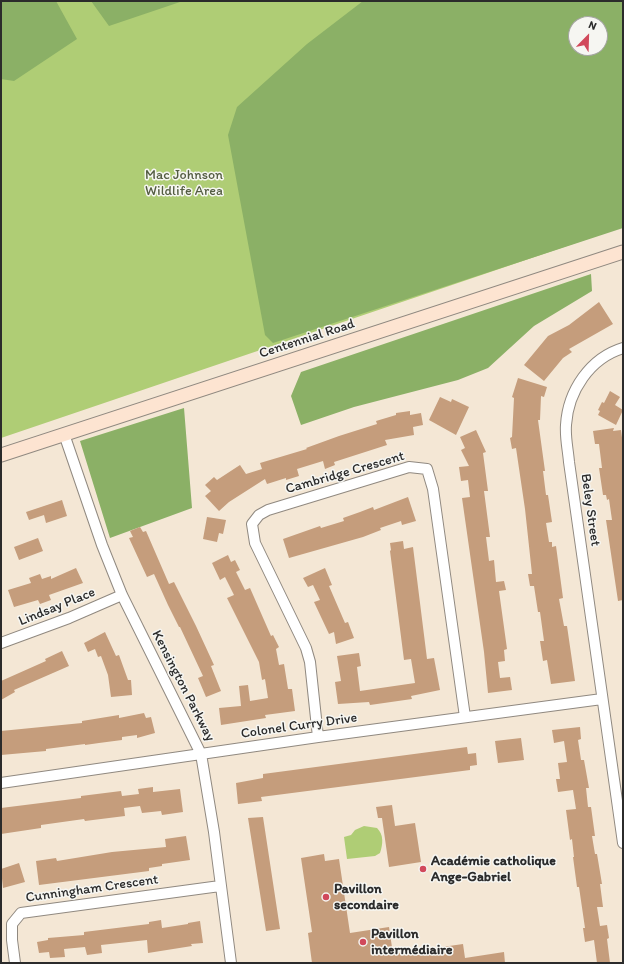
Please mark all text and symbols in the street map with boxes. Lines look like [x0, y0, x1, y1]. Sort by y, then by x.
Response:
north arrow [568, 16, 608, 56]
text: N [587, 18, 598, 33]
park label: Mac Johnson Wildlife Area [145, 167, 223, 200]
street label: Centennial Road [257, 316, 357, 362]
street label: Cambridge Crescent [284, 448, 406, 498]
street label: Beley Street [577, 473, 603, 547]
street label: Lindsay Place [16, 584, 98, 630]
street label: Kensington Parkway [148, 628, 218, 744]
street label: Colonel Curry Drive [240, 710, 358, 742]
place label: Académie catholique Ange-Gabriel [431, 853, 556, 886]
marker: Académie catholique Ange-Gabriel [418, 864, 428, 874]
street label: Cunningham Crescent [25, 871, 159, 907]
place label: Pavillon secondaire [334, 881, 399, 914]
marker: Pavillon secondaire [321, 892, 331, 902]
place label: Pavillon intermédiaire [371, 926, 453, 958]
marker: Pavillon intermédiaire [358, 937, 368, 947]

